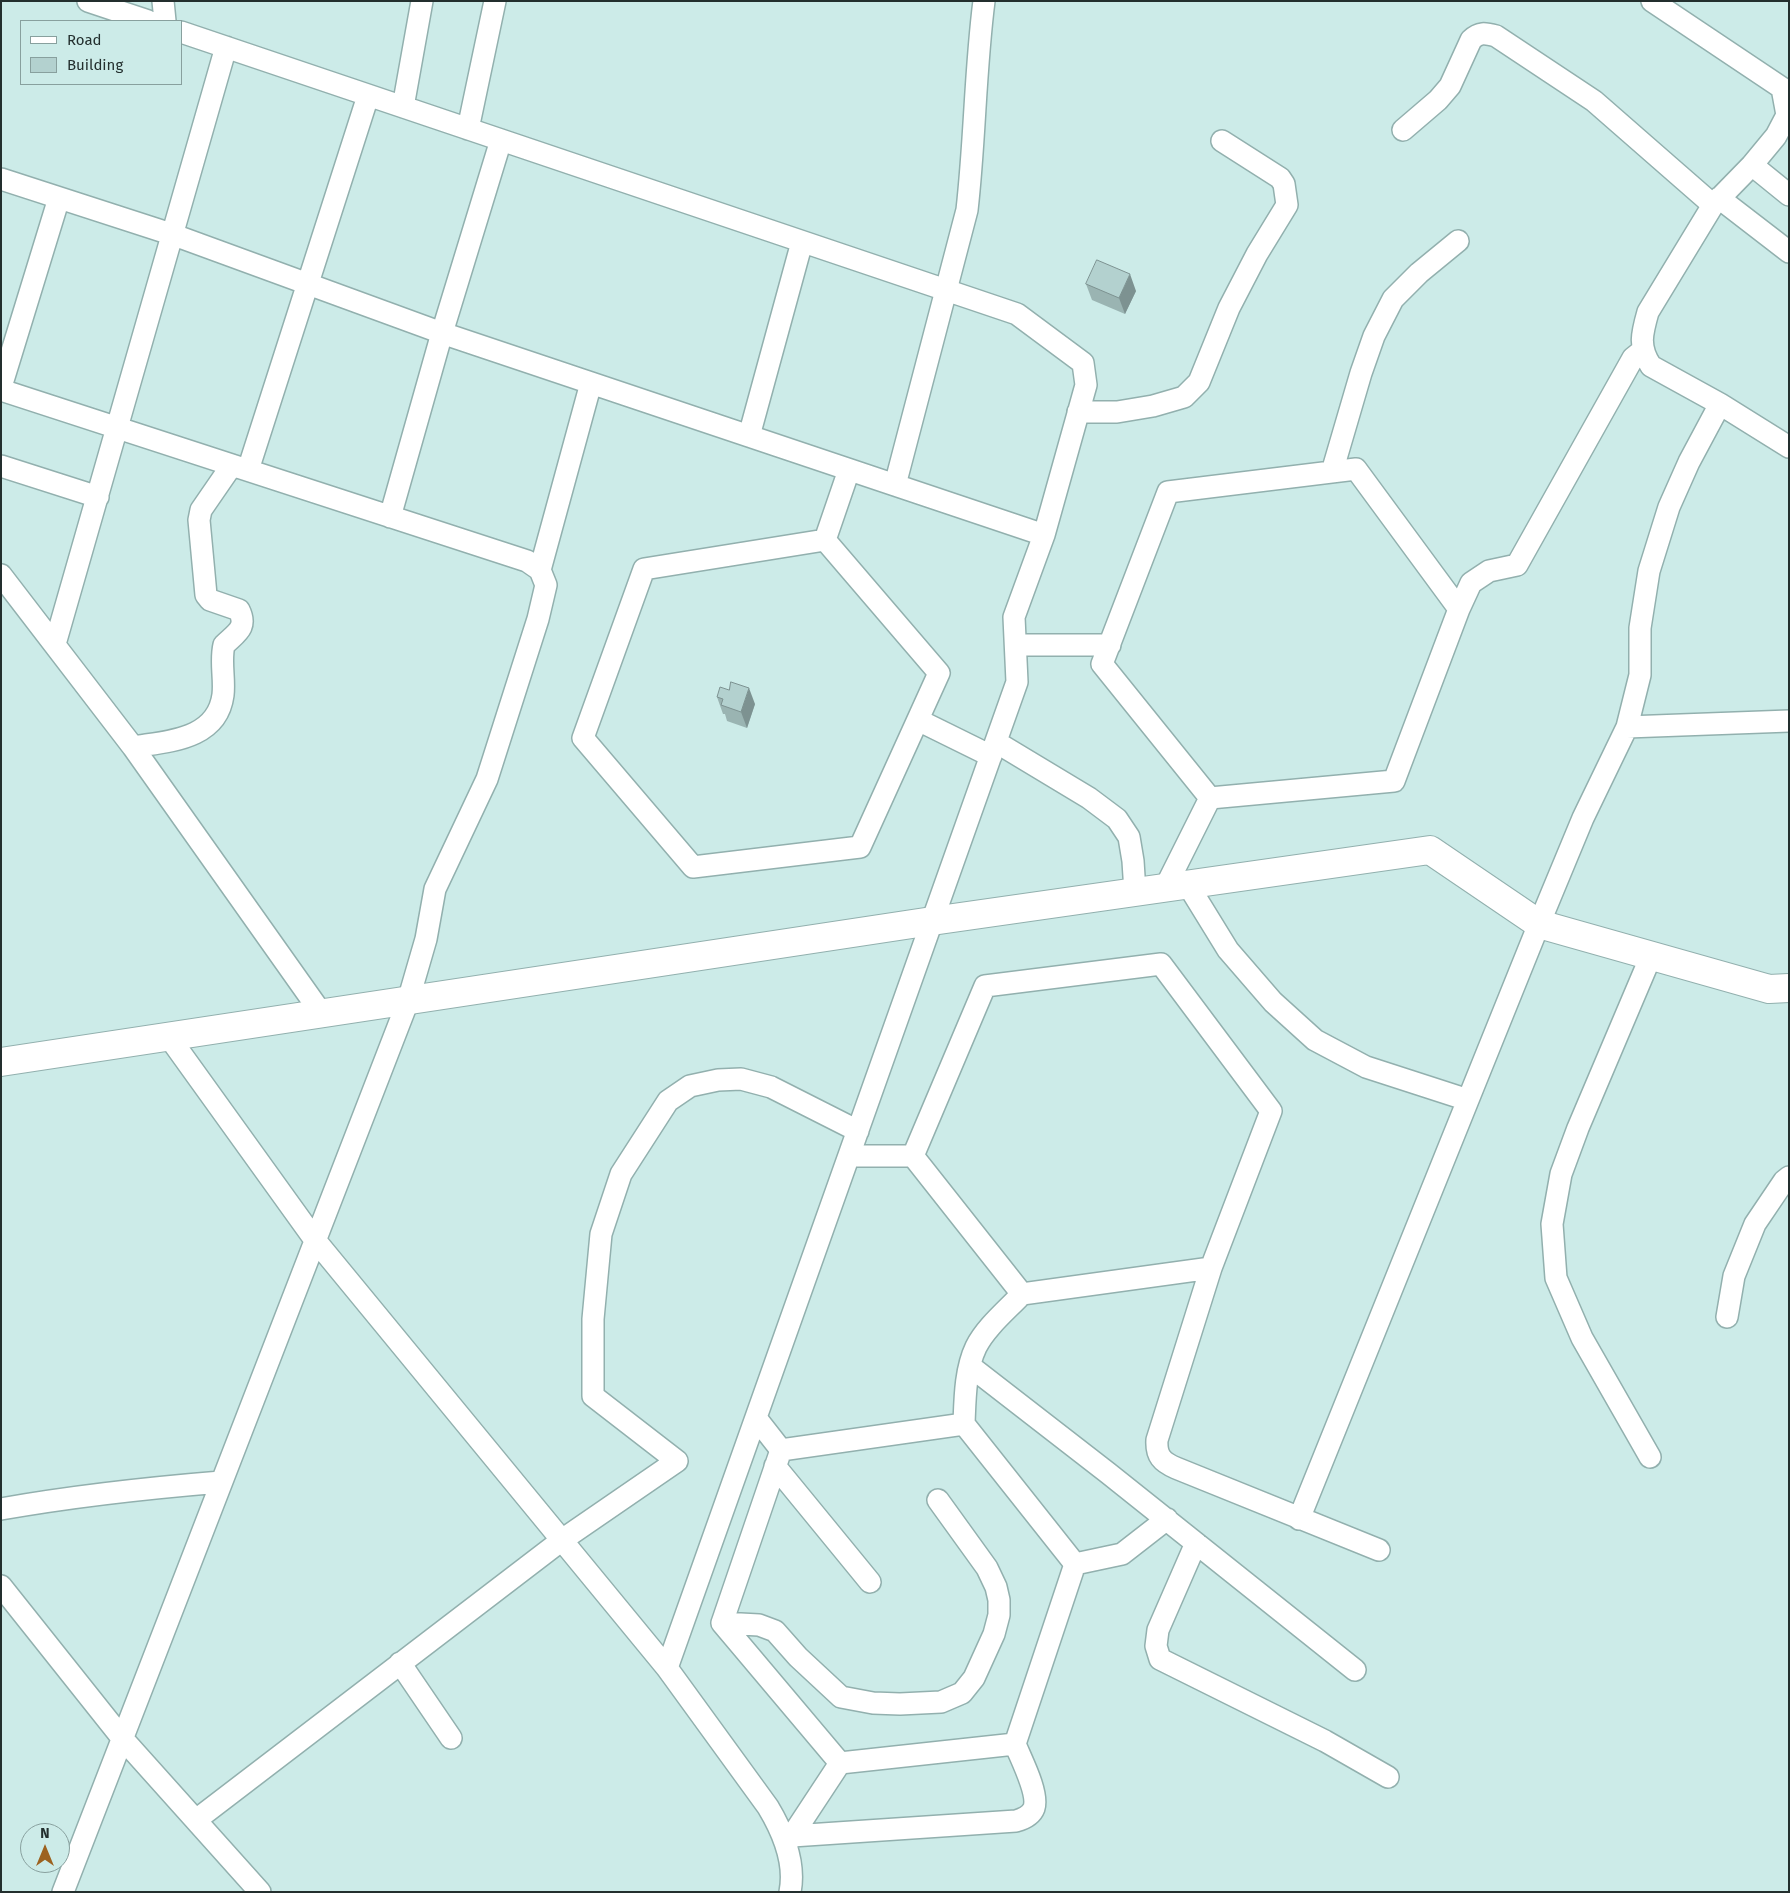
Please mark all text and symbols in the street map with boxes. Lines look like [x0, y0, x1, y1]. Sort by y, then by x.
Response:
legend [20, 20, 182, 85]
text: Road [67, 31, 102, 49]
text: Building [67, 56, 123, 74]
north arrow [20, 1823, 70, 1873]
text: N [40, 1825, 50, 1842]

